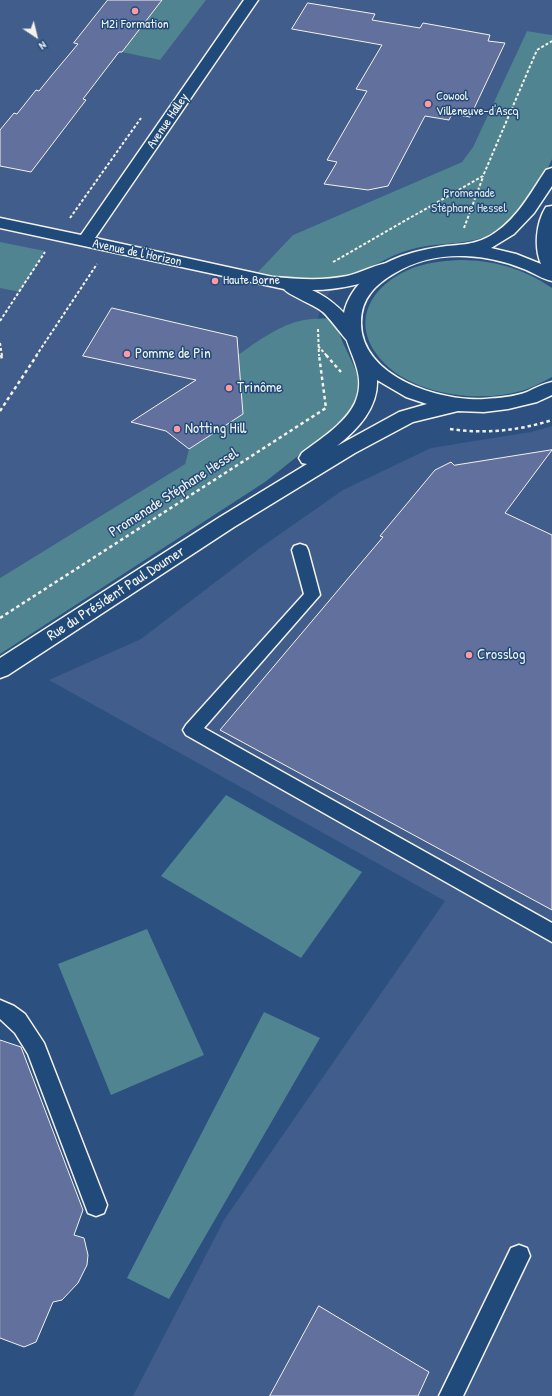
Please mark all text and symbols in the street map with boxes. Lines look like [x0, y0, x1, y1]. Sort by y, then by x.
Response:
marker: M2i Formation [130, 6, 140, 16]
north arrow [16, 16, 56, 56]
place label: M2i Formation [101, 17, 169, 33]
text: N [36, 38, 49, 53]
place label: Cowool Villeneuve-d'Ascq [436, 89, 518, 120]
street label: Avenue Halley [144, 90, 192, 152]
marker: Cowool Villeneuve-d'Ascq [423, 99, 433, 109]
park label: Promenade Stéphane Hessel [431, 186, 507, 217]
street label: Avenue de l'Horizon [91, 236, 183, 270]
place label: Haute Borne [223, 273, 280, 289]
marker: Haute Borne [210, 276, 220, 286]
place label: Pomme de Pin [135, 345, 211, 363]
marker: Pomme de Pin [122, 349, 132, 359]
place label: Trinôme [237, 379, 282, 397]
marker: Trinôme [224, 383, 234, 393]
place label: Notting Hill [185, 420, 246, 438]
marker: Notting Hill [172, 424, 182, 434]
street label: Promenade Stéphane Hessel [106, 444, 242, 542]
street label: Rue du Président Paul Doumer [44, 543, 188, 645]
place label: Crosslog [477, 646, 525, 664]
marker: Crosslog [464, 650, 474, 660]

